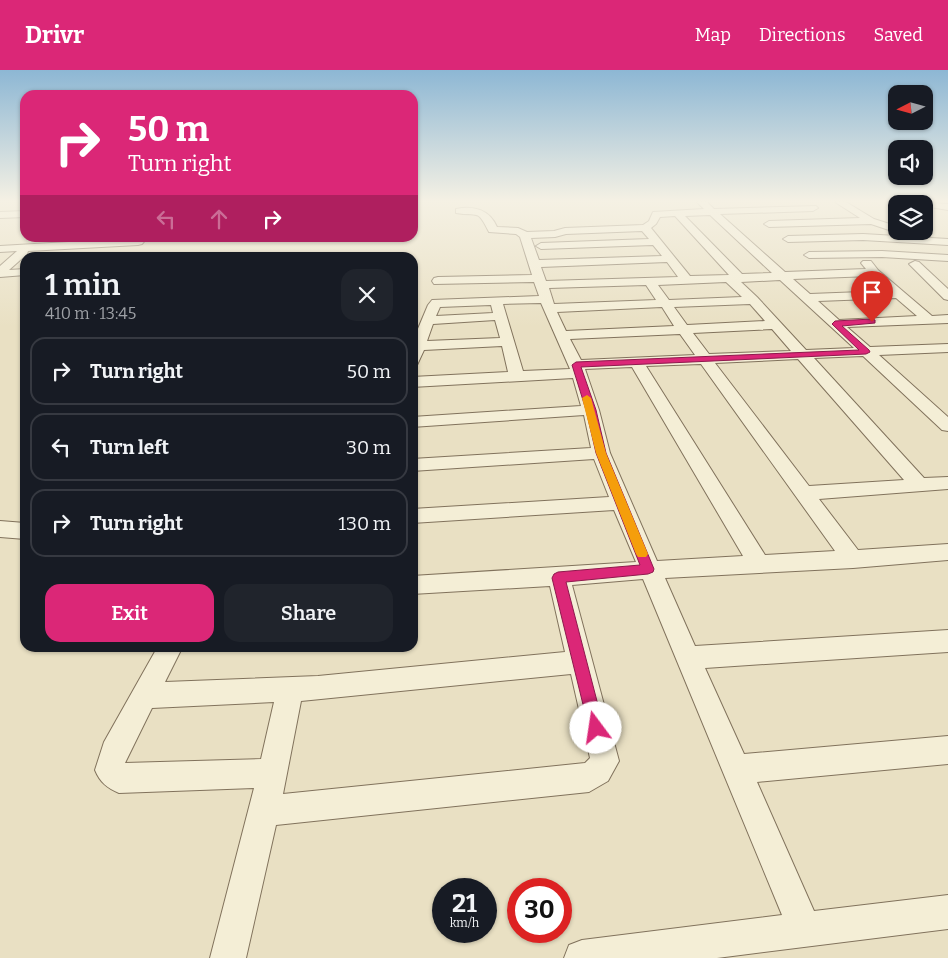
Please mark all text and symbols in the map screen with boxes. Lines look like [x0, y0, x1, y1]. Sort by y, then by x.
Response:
text: Drivr [25, 21, 84, 49]
text: Map [695, 24, 731, 46]
text: Directions [759, 24, 846, 46]
text: Saved [874, 24, 923, 46]
north arrow [888, 85, 932, 130]
map controls [888, 85, 933, 240]
text: 50 m [128, 108, 209, 150]
icon: right [45, 110, 110, 175]
button: sound [888, 140, 933, 185]
text: Turn right [128, 150, 231, 177]
button: layers [888, 195, 933, 240]
icon: left [152, 205, 180, 233]
icon: ahead [205, 205, 233, 233]
icon: right [258, 205, 286, 233]
text: 1 min [45, 267, 120, 303]
button: close [341, 269, 393, 321]
pin [851, 271, 893, 322]
icon: arrive [858, 278, 886, 306]
text: 410 m · 13:45 [45, 304, 136, 323]
icon: right [47, 357, 75, 385]
text: Turn right [90, 360, 183, 383]
text: 50 m [347, 360, 391, 383]
icon: left [47, 433, 75, 461]
text: Turn left [90, 436, 169, 459]
text: 30 m [346, 436, 391, 459]
icon: right [47, 509, 75, 537]
text: Turn right [90, 512, 183, 535]
text: 130 m [338, 512, 391, 535]
button: Exit [45, 584, 214, 642]
button: Share [224, 584, 393, 642]
position arrow [569, 701, 621, 753]
speed limit sign: 30 [507, 878, 572, 943]
text: 21 [452, 889, 477, 919]
text: km/h [450, 916, 479, 930]

